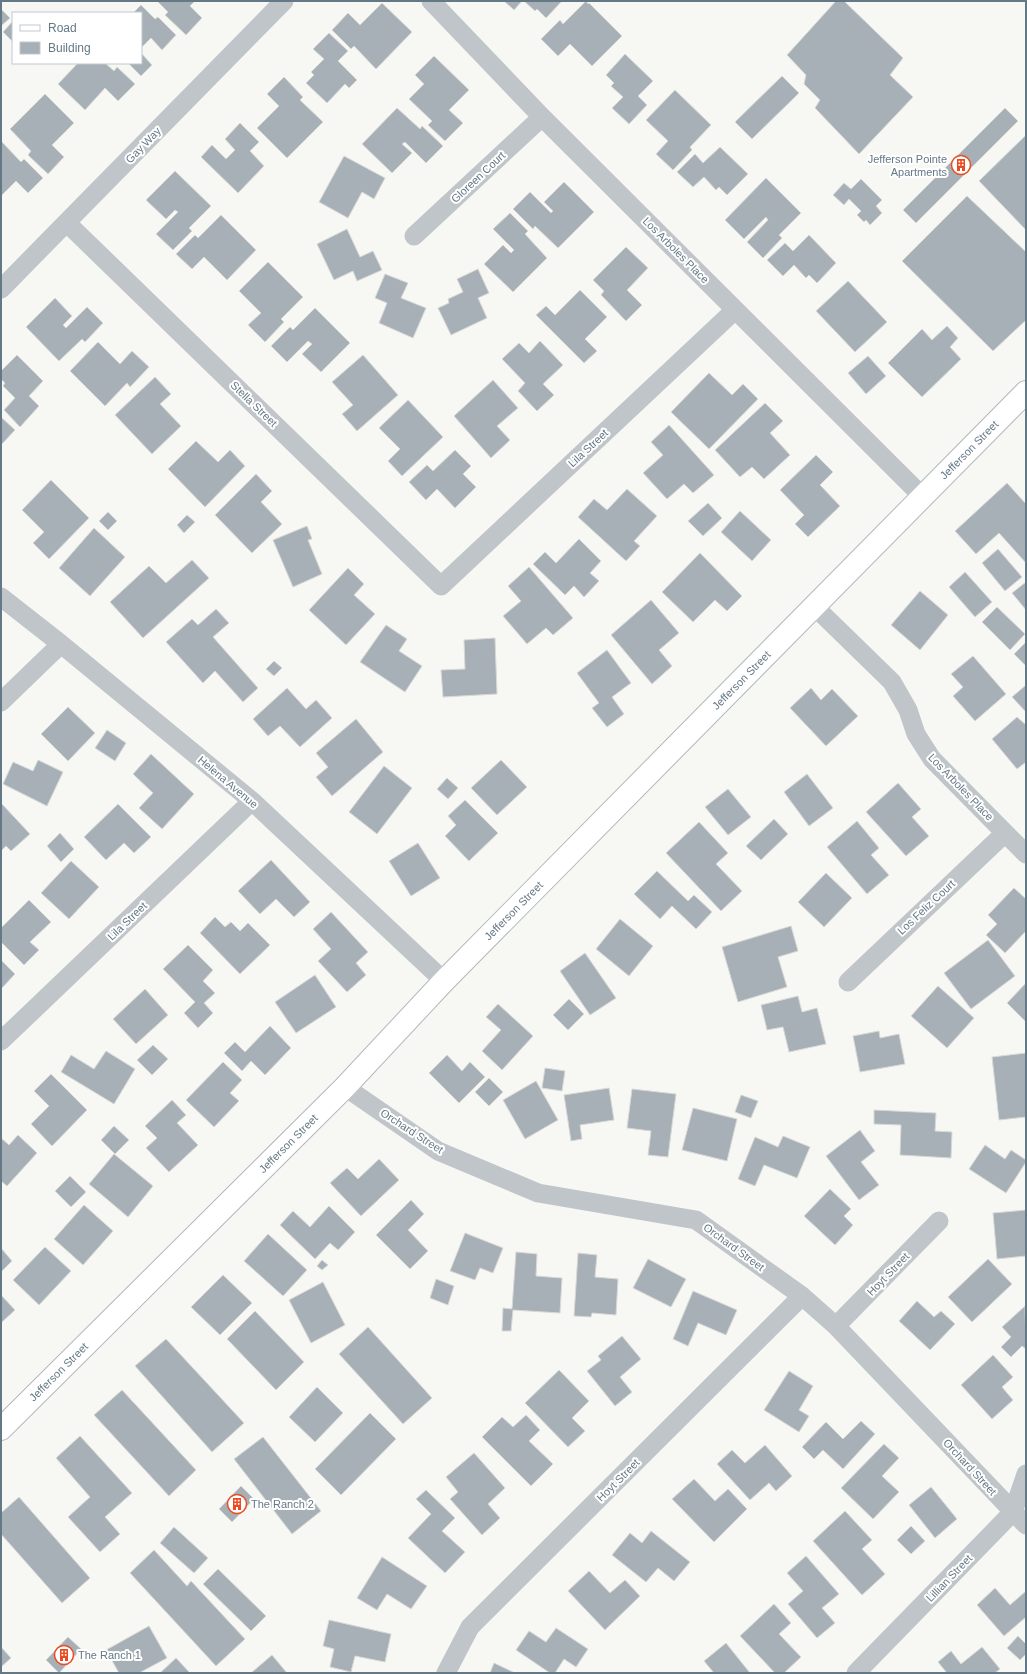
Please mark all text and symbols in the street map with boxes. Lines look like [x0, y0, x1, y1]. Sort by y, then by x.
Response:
legend [12, 12, 142, 64]
text: Road [48, 21, 77, 35]
text: Building [48, 41, 91, 55]
street label: Gay Way [123, 124, 163, 165]
street label: Gloreen Court [449, 149, 507, 205]
place label: Jefferson Pointe Apartments [868, 153, 947, 178]
building icon: Jefferson Pointe Apartments [950, 154, 972, 176]
street label: Los Arboles Place [641, 215, 711, 285]
street label: Stella Street [228, 379, 280, 429]
street label: Jefferson Street [937, 418, 1000, 482]
street label: Lila Street [566, 427, 610, 469]
street label: Jefferson Street [710, 648, 773, 712]
street label: Los Arboles Place [926, 751, 996, 823]
street label: Helena Avenue [196, 753, 260, 811]
street label: Los Feliz Court [895, 877, 957, 937]
street label: Jefferson Street [482, 879, 545, 942]
street label: Lila Street [105, 899, 149, 943]
street label: Orchard Street [378, 1106, 446, 1156]
street label: Jefferson Street [256, 1112, 320, 1175]
street label: Orchard Street [701, 1221, 767, 1273]
street label: Hoyt Street [865, 1250, 911, 1298]
street label: Jefferson Street [27, 1340, 90, 1403]
street label: Orchard Street [941, 1437, 999, 1497]
street label: Hoyt Street [594, 1456, 642, 1504]
building icon: The Ranch 2 [226, 1493, 248, 1515]
place label: The Ranch 2 [251, 1498, 314, 1510]
street label: Lillian Street [924, 1552, 974, 1604]
building icon: The Ranch 1 [53, 1644, 75, 1666]
place label: The Ranch 1 [78, 1649, 141, 1661]

